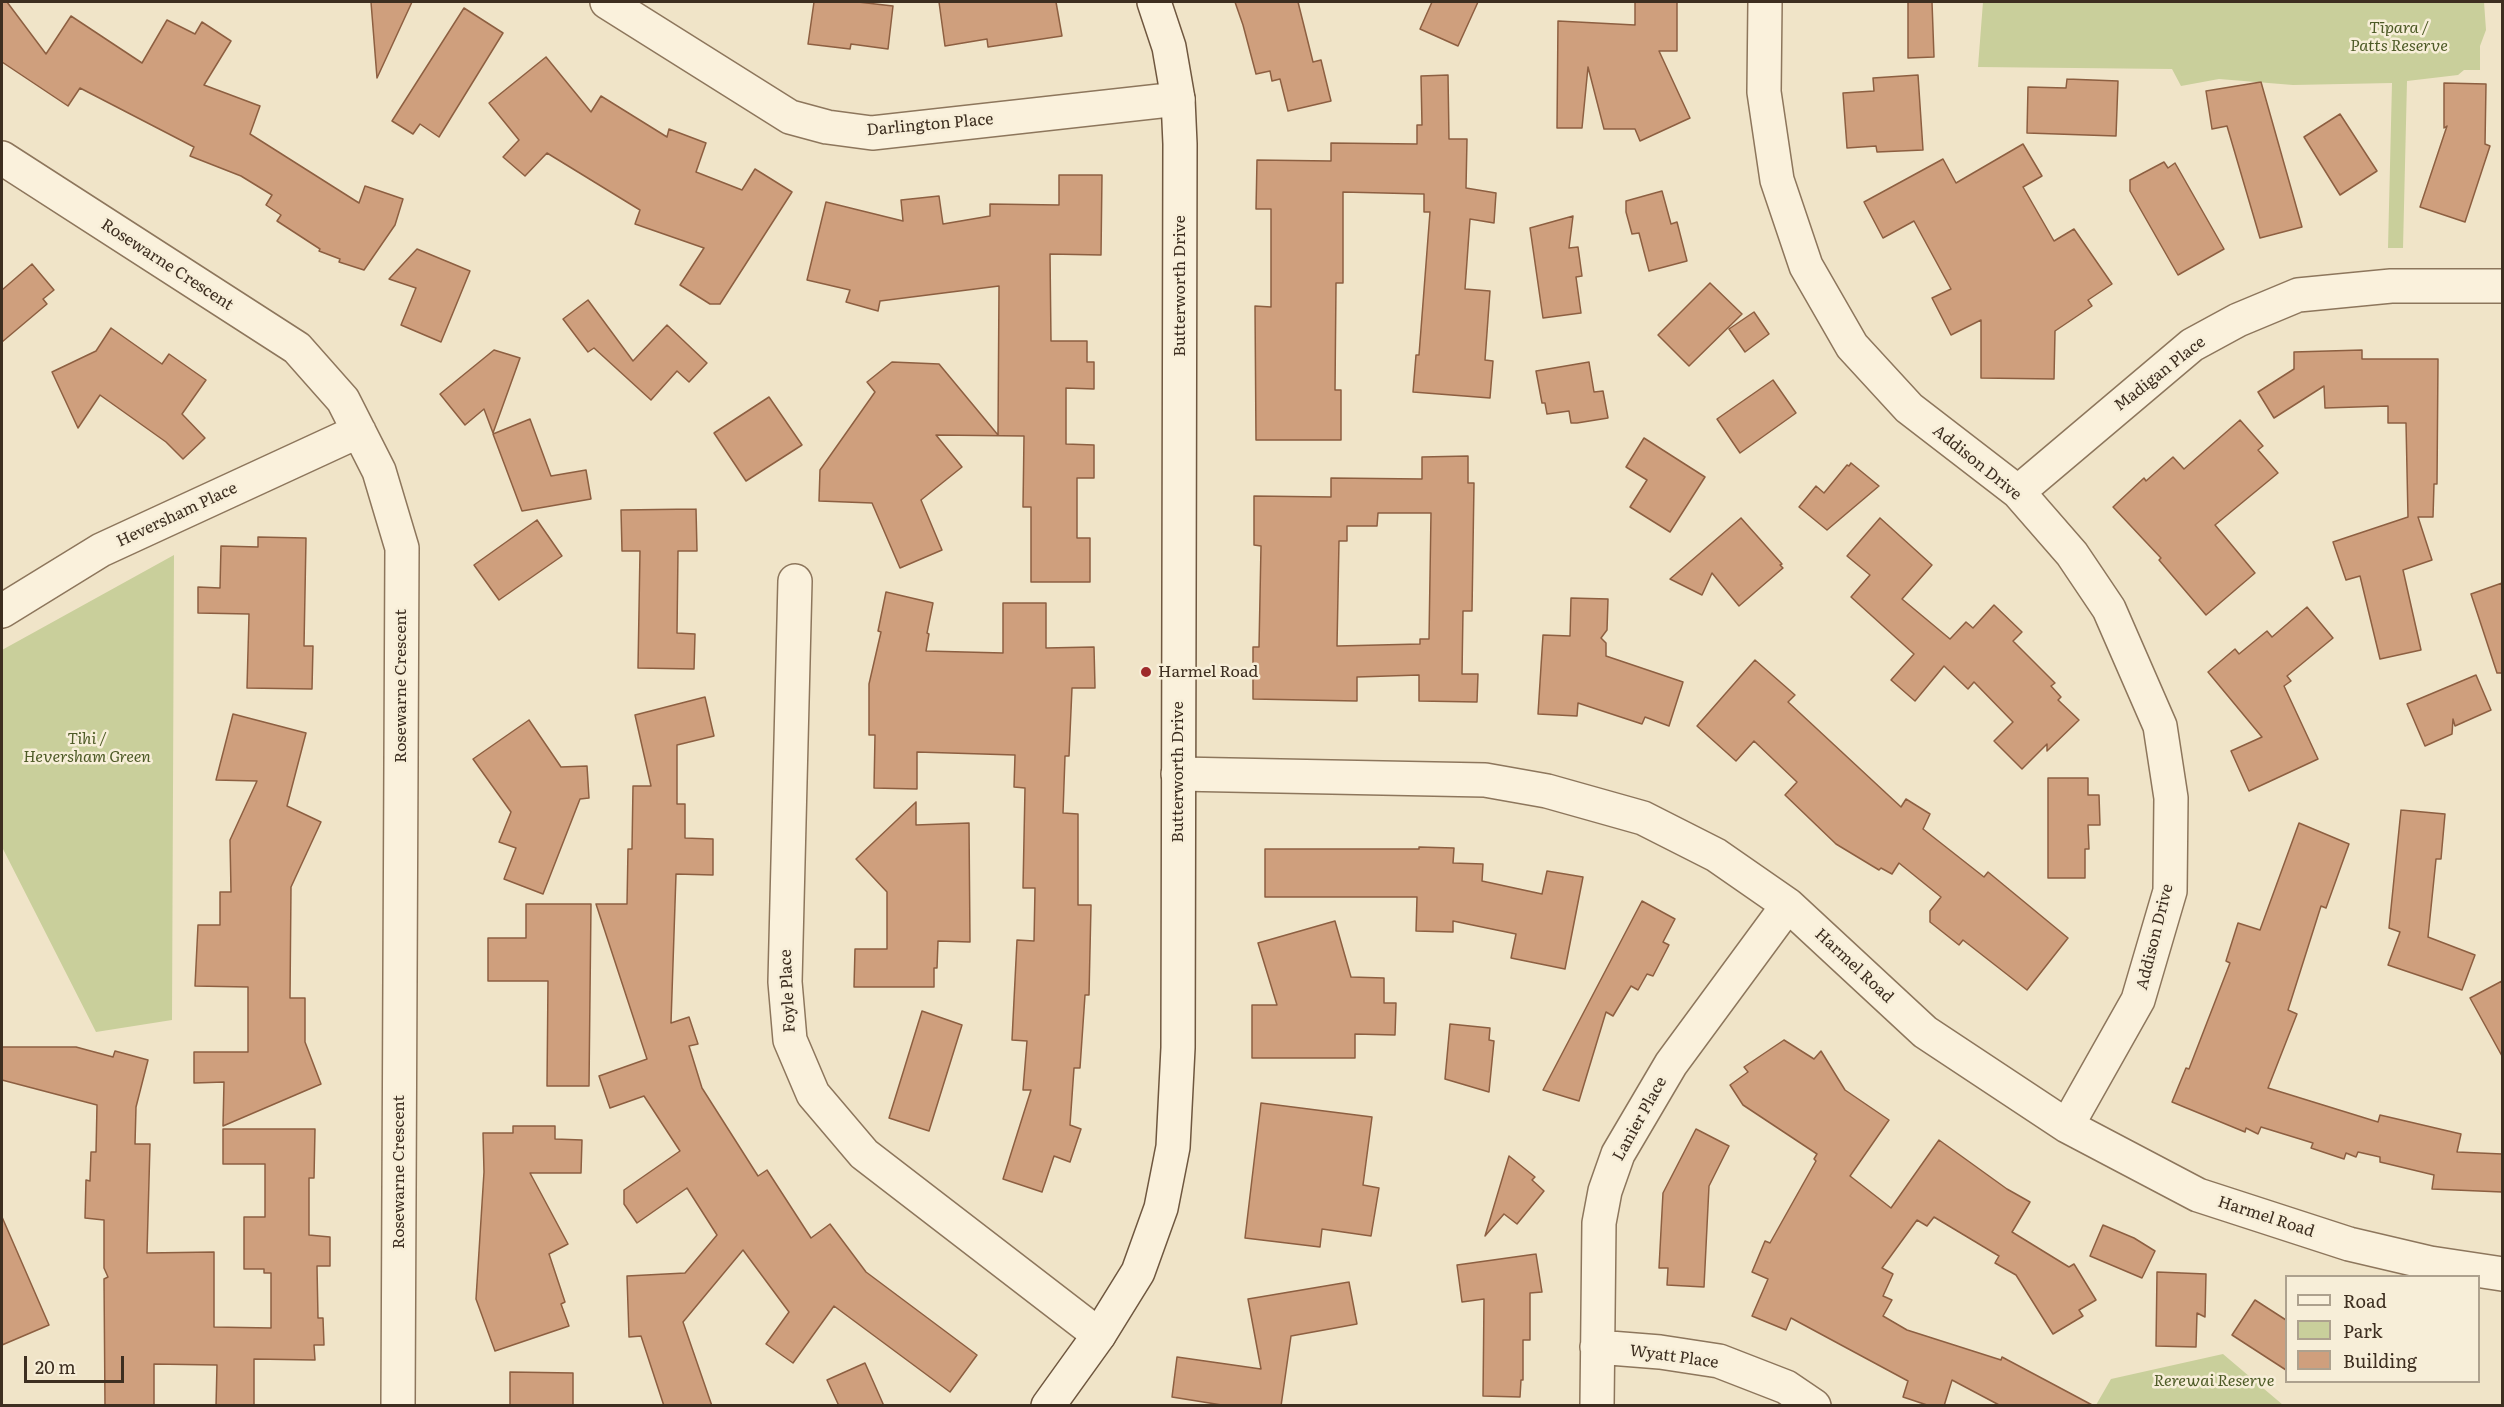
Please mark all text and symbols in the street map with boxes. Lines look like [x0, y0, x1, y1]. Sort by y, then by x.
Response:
park label: Tīpara / Patts Reserve [2350, 18, 2448, 56]
street label: Darlington Place [866, 110, 994, 140]
street label: Rosewarne Crescent [97, 215, 237, 315]
street label: Butterworth Drive [1170, 215, 1190, 357]
street label: Madigan Place [2111, 333, 2209, 415]
street label: Addison Drive [1929, 421, 2025, 505]
street label: Heversham Place [114, 479, 240, 551]
street label: Rosewarne Crescent [391, 609, 411, 763]
place label: Harmel Road [1158, 662, 1258, 682]
marker: Harmel Road [1139, 665, 1153, 679]
street label: Butterworth Drive [1168, 701, 1188, 843]
park label: Tihi / Heversham Green [23, 729, 151, 767]
street label: Addison Drive [2133, 882, 2177, 992]
street label: Harmel Road [1811, 925, 1897, 1007]
street label: Foyle Place [776, 949, 800, 1033]
street label: Lanier Place [1609, 1074, 1671, 1164]
street label: Rosewarne Crescent [389, 1095, 409, 1249]
street label: Harmel Road [2215, 1192, 2317, 1242]
legend [2285, 1275, 2480, 1383]
text: Road [2343, 1287, 2387, 1314]
text: Park [2343, 1317, 2382, 1344]
street label: Wyatt Place [1628, 1341, 1720, 1373]
scale bar [27, 1344, 128, 1382]
text: Building [2343, 1347, 2417, 1374]
text: 20 m [35, 1353, 76, 1380]
park label: Rerewai Reserve [2154, 1371, 2274, 1391]

